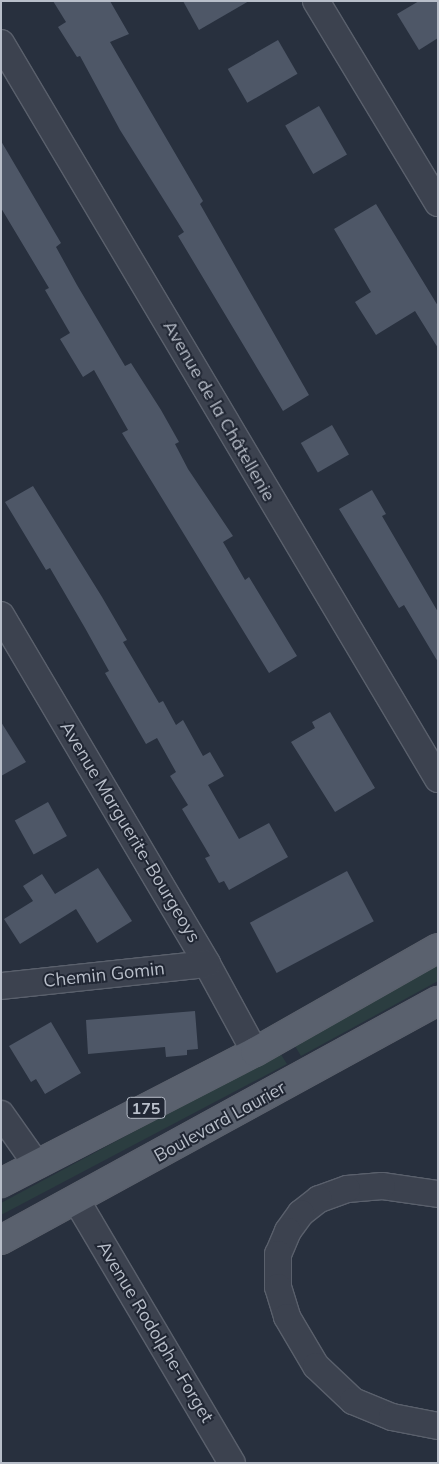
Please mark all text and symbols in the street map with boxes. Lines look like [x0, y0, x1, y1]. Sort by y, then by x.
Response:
street label: Avenue de la Châtellenie [158, 317, 280, 505]
street label: Avenue Marguerite-Bourgeoys [55, 717, 205, 947]
street label: Chemin Gomin [42, 958, 166, 992]
street label: Boulevard Laurier [150, 1077, 290, 1167]
road number: 175 [126, 1094, 166, 1122]
street label: Avenue Rodolphe-Forget [92, 1237, 218, 1427]

